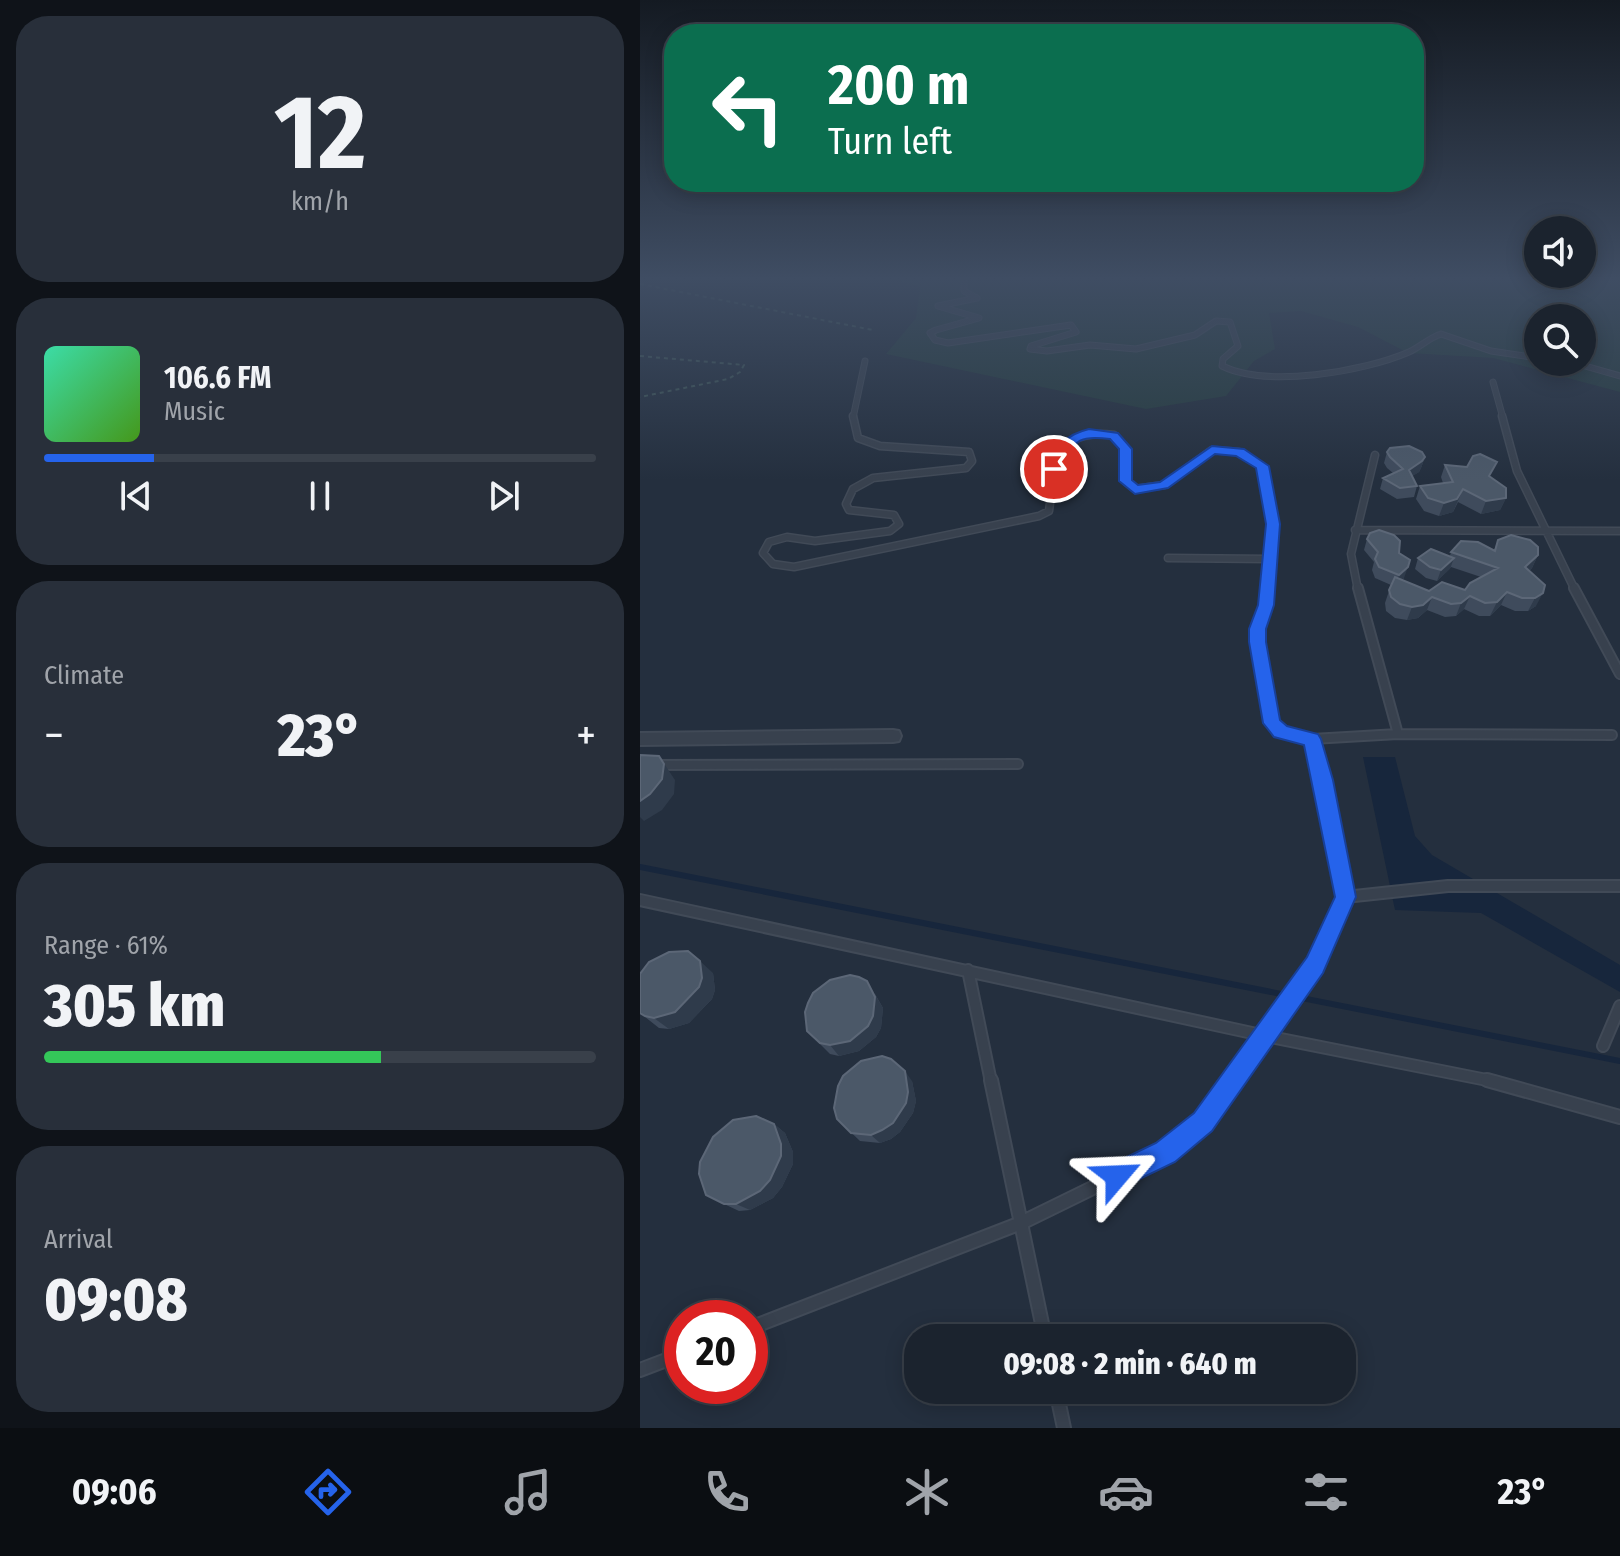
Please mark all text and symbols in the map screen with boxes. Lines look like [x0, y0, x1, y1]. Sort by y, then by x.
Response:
text: 200 m [828, 52, 969, 119]
icon: left [696, 56, 800, 160]
text: 12 [274, 71, 366, 196]
text: Turn left [828, 120, 952, 164]
text: km/h [291, 186, 349, 217]
map controls [1524, 216, 1596, 376]
button: sound [1524, 216, 1596, 288]
button: search [1524, 304, 1596, 376]
text: 106.6 FM [164, 360, 271, 396]
text: Music [164, 396, 225, 427]
pin [1020, 435, 1088, 503]
icon: arrive [1032, 447, 1076, 491]
icon: previous [114, 474, 158, 518]
icon: pause [298, 474, 342, 518]
icon: next [482, 474, 526, 518]
text: Climate [44, 660, 124, 691]
text: 23° [277, 700, 362, 772]
text: − [44, 709, 64, 762]
text: + [576, 709, 596, 762]
text: Range · 61% [44, 930, 168, 961]
text: 305 km [44, 970, 225, 1042]
position arrow [1075, 1134, 1159, 1218]
text: Arrival [44, 1224, 113, 1255]
text: 09:08 [44, 1264, 188, 1336]
speed limit sign: 20 [664, 1300, 768, 1404]
text: 09:08 · 2 min · 640 m [1003, 1346, 1257, 1382]
icon: directions [300, 1464, 356, 1520]
icon: music [500, 1464, 556, 1520]
icon: phone [699, 1464, 755, 1520]
icon: climate [899, 1464, 955, 1520]
icon: car [1098, 1464, 1154, 1520]
icon: filters [1298, 1464, 1354, 1520]
text: 09:06 [72, 1470, 157, 1514]
text: 23° [1498, 1470, 1548, 1514]

